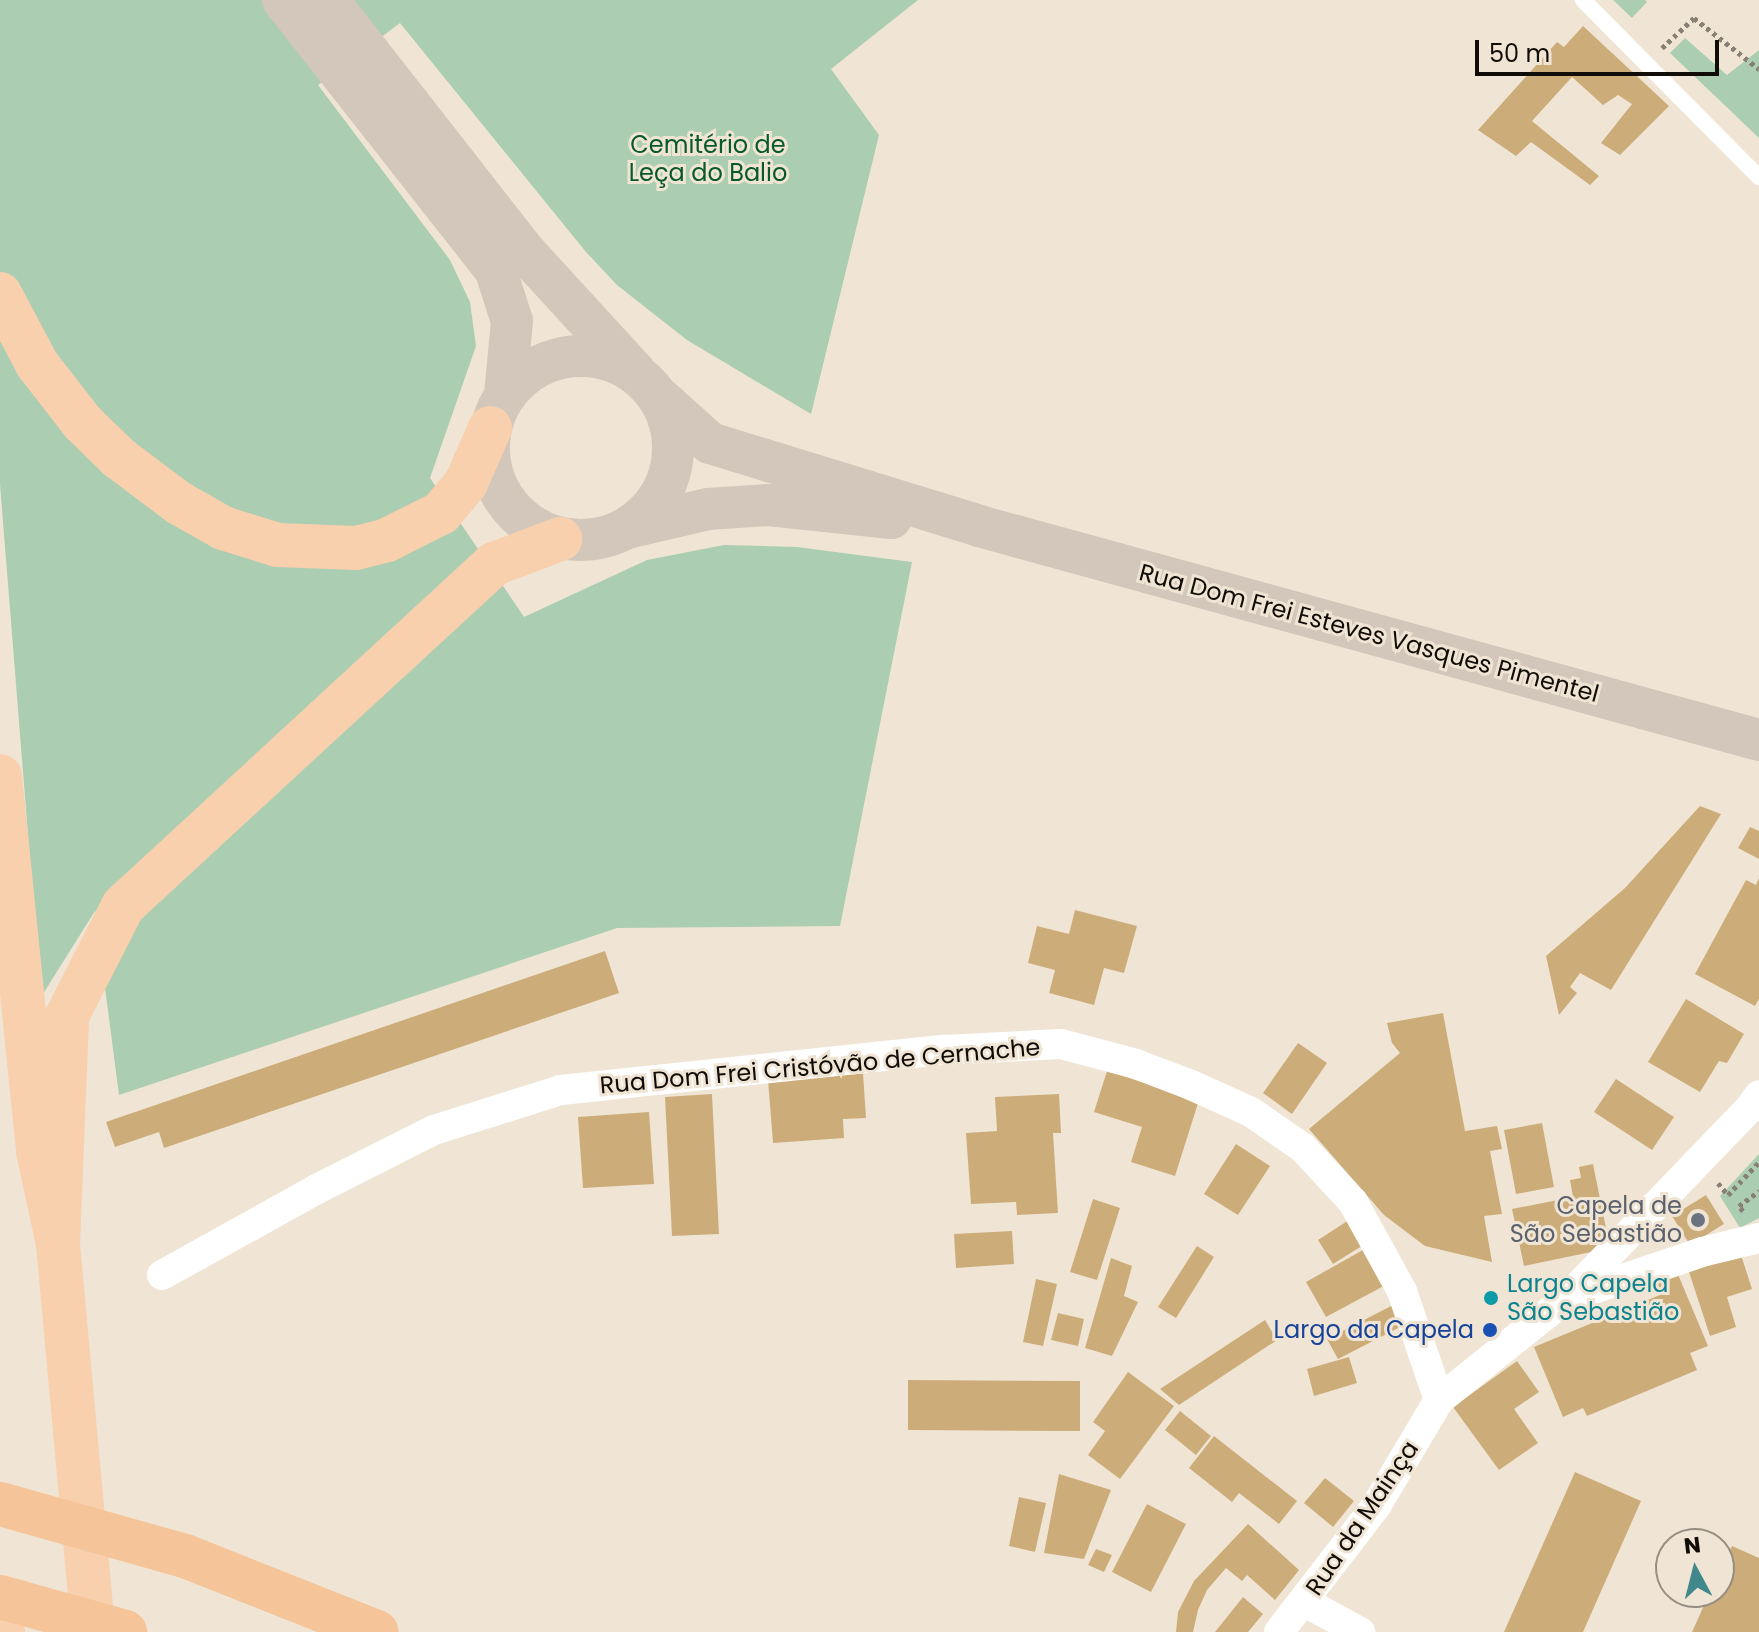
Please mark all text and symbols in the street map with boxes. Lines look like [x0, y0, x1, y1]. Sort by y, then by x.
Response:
scale bar [1479, 24, 1723, 74]
text: 50 m [1489, 37, 1550, 70]
park label: Cemitério de Leça do Balio [629, 131, 787, 187]
street label: Rua Dom Frei Esteves Vasques Pimentel [1136, 558, 1602, 708]
street label: Rua Dom Frei Cristóvão de Cernache [599, 1032, 1041, 1100]
place label: Capela de São Sebastião [1510, 1192, 1682, 1248]
marker: Capela de São Sebastião [1689, 1211, 1707, 1229]
place label: Largo Capela São Sebastião [1507, 1270, 1679, 1326]
marker: Largo Capela São Sebastião [1482, 1289, 1500, 1307]
place label: Largo da Capela [1274, 1316, 1474, 1344]
marker: Largo da Capela [1481, 1321, 1499, 1339]
street label: Rua da Mainça [1300, 1435, 1424, 1601]
north arrow [1655, 1528, 1735, 1608]
text: N [1682, 1529, 1702, 1562]

